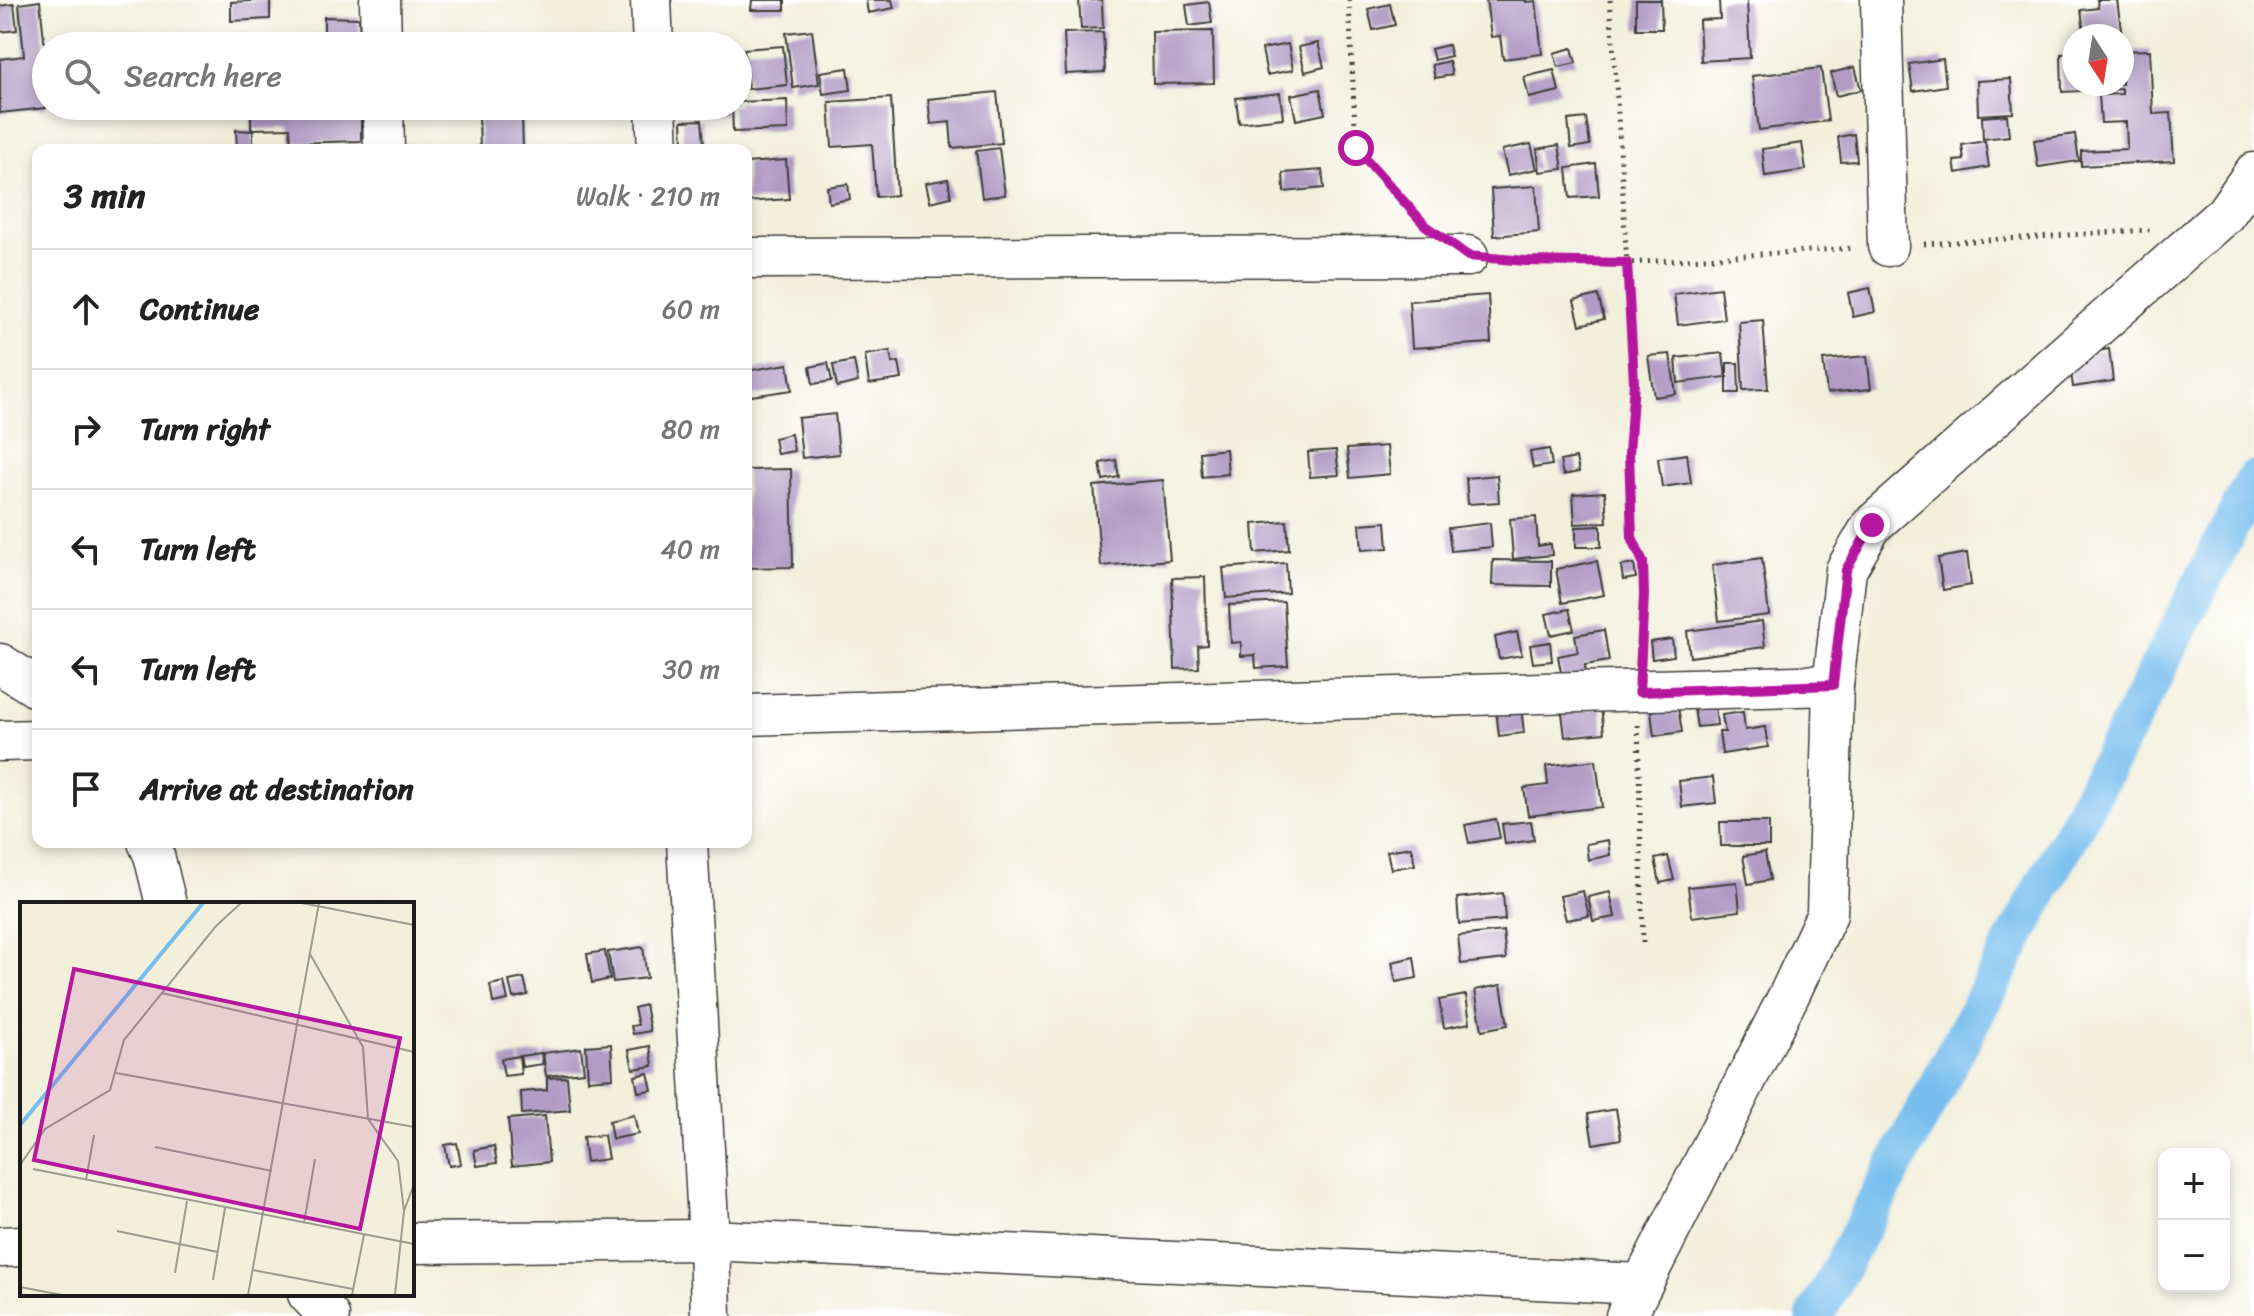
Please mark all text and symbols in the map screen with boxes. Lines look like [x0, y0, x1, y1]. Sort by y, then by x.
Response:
north arrow [2062, 24, 2134, 96]
search box [32, 32, 752, 120]
text: Search here [124, 49, 282, 103]
icon: search [60, 54, 104, 98]
route start [1338, 130, 1374, 166]
text: 3 min [64, 166, 145, 226]
text: Walk · 210 m [576, 173, 720, 219]
text: Continue [140, 282, 259, 336]
text: 60 m [662, 286, 720, 332]
icon: ahead [64, 287, 108, 331]
text: Turn right [140, 402, 270, 456]
text: 80 m [661, 406, 720, 452]
icon: right [64, 407, 108, 451]
route end [1854, 507, 1890, 543]
text: Turn left [140, 522, 256, 576]
text: 40 m [661, 526, 720, 572]
icon: left [64, 527, 108, 571]
text: Turn left [140, 642, 256, 696]
text: 30 m [663, 646, 720, 692]
icon: left [64, 647, 108, 691]
text: Arrive at destination [140, 762, 414, 816]
icon: arrive [64, 767, 108, 811]
inset map [20, 902, 414, 1296]
map controls [2158, 1148, 2230, 1292]
button: + [2158, 1148, 2230, 1220]
button: − [2158, 1220, 2230, 1292]

